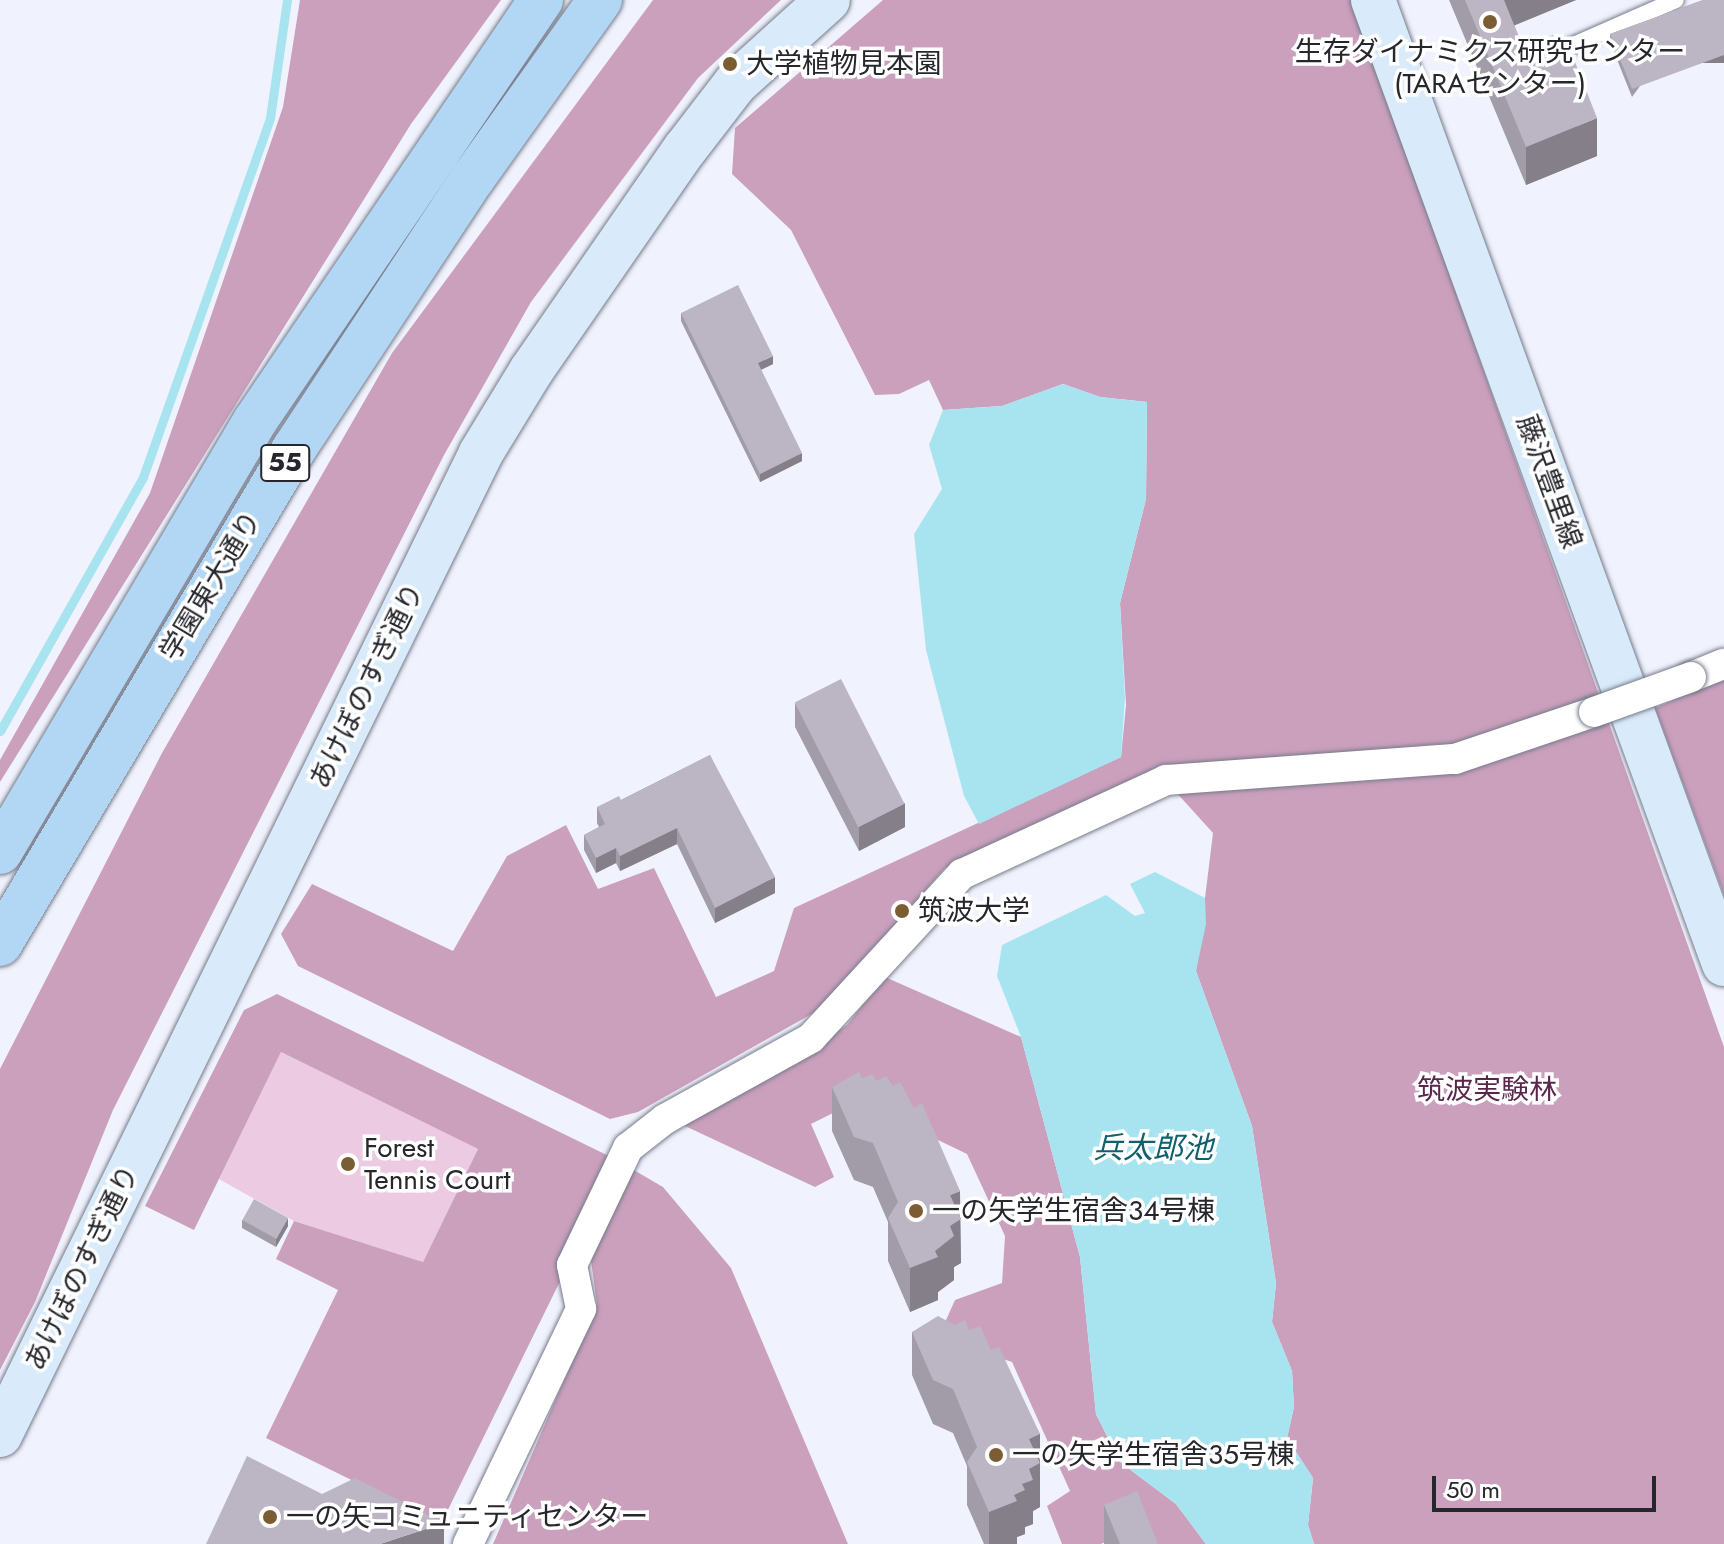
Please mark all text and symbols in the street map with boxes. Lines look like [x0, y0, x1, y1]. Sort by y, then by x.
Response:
marker: 生存ダイナミクス研究センター (TARAセンター) [1481, 13, 1499, 31]
place label: 生存ダイナミクス研究センター (TARAセンター) [1294, 35, 1686, 101]
place label: 大学植物見本園 [746, 47, 942, 81]
marker: 大学植物見本園 [721, 55, 739, 73]
street label: 藤沢豊里線 [1509, 410, 1589, 554]
road number: 55 [259, 441, 311, 485]
street label: 学園東大通り [153, 505, 269, 667]
street label: あけぼのすぎ通り [303, 578, 431, 794]
place label: 筑波大学 [918, 894, 1030, 928]
marker: 筑波大学 [893, 902, 911, 920]
park label: 筑波実験林 [1417, 1073, 1557, 1107]
water label: 兵太郎池 [1093, 1130, 1213, 1166]
place label: Forest Tennis Court [364, 1131, 510, 1197]
marker: Forest Tennis Court [339, 1155, 357, 1173]
street label: あけぼのすぎ通り [18, 1160, 146, 1376]
place label: 一の矢学生宿舎34号棟 [932, 1194, 1216, 1228]
marker: 一の矢学生宿舎34号棟 [907, 1202, 925, 1220]
place label: 一の矢学生宿舎35号棟 [1012, 1438, 1295, 1472]
marker: 一の矢学生宿舎35号棟 [987, 1446, 1005, 1464]
scale bar [1436, 1460, 1660, 1510]
text: 50 m [1446, 1472, 1500, 1507]
place label: 一の矢コミュニティセンター [286, 1500, 650, 1534]
marker: 一の矢コミュニティセンター [261, 1508, 279, 1526]

